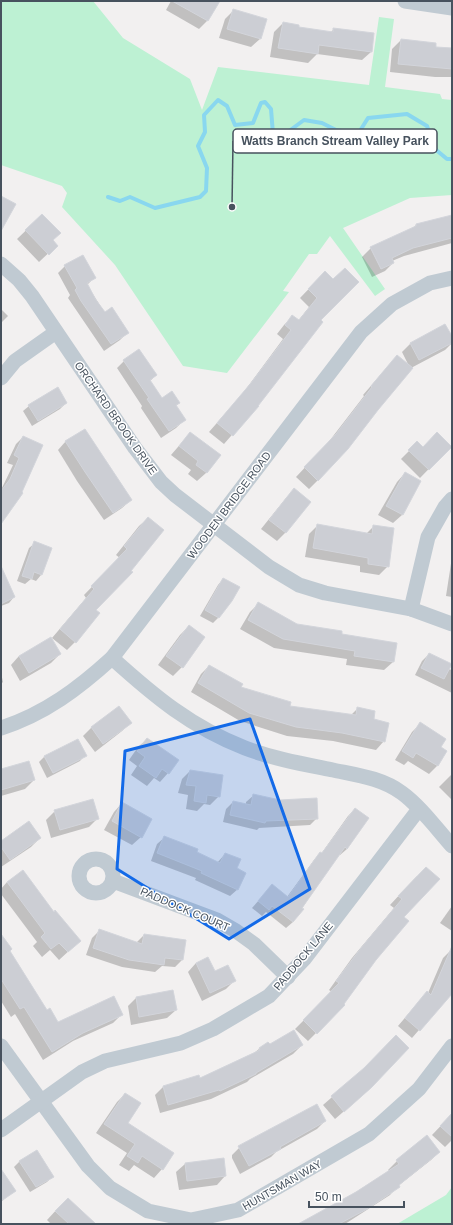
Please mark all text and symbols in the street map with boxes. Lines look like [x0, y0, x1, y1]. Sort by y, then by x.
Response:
callout: Watts Branch Stream Valley Park [233, 129, 437, 153]
text: Watts Branch Stream Valley Park [241, 134, 429, 148]
street label: ORCHARD BROOK DRIVE [72, 359, 160, 477]
street label: WOODEN BRIDGE ROAD [185, 449, 273, 561]
street label: PADDOCK COURT [139, 885, 232, 933]
street label: PADDOCK LANE [271, 919, 335, 993]
street label: HUNTSMAN WAY [240, 1157, 324, 1213]
scale bar [309, 1183, 404, 1209]
text: 50 m [315, 1190, 342, 1204]

